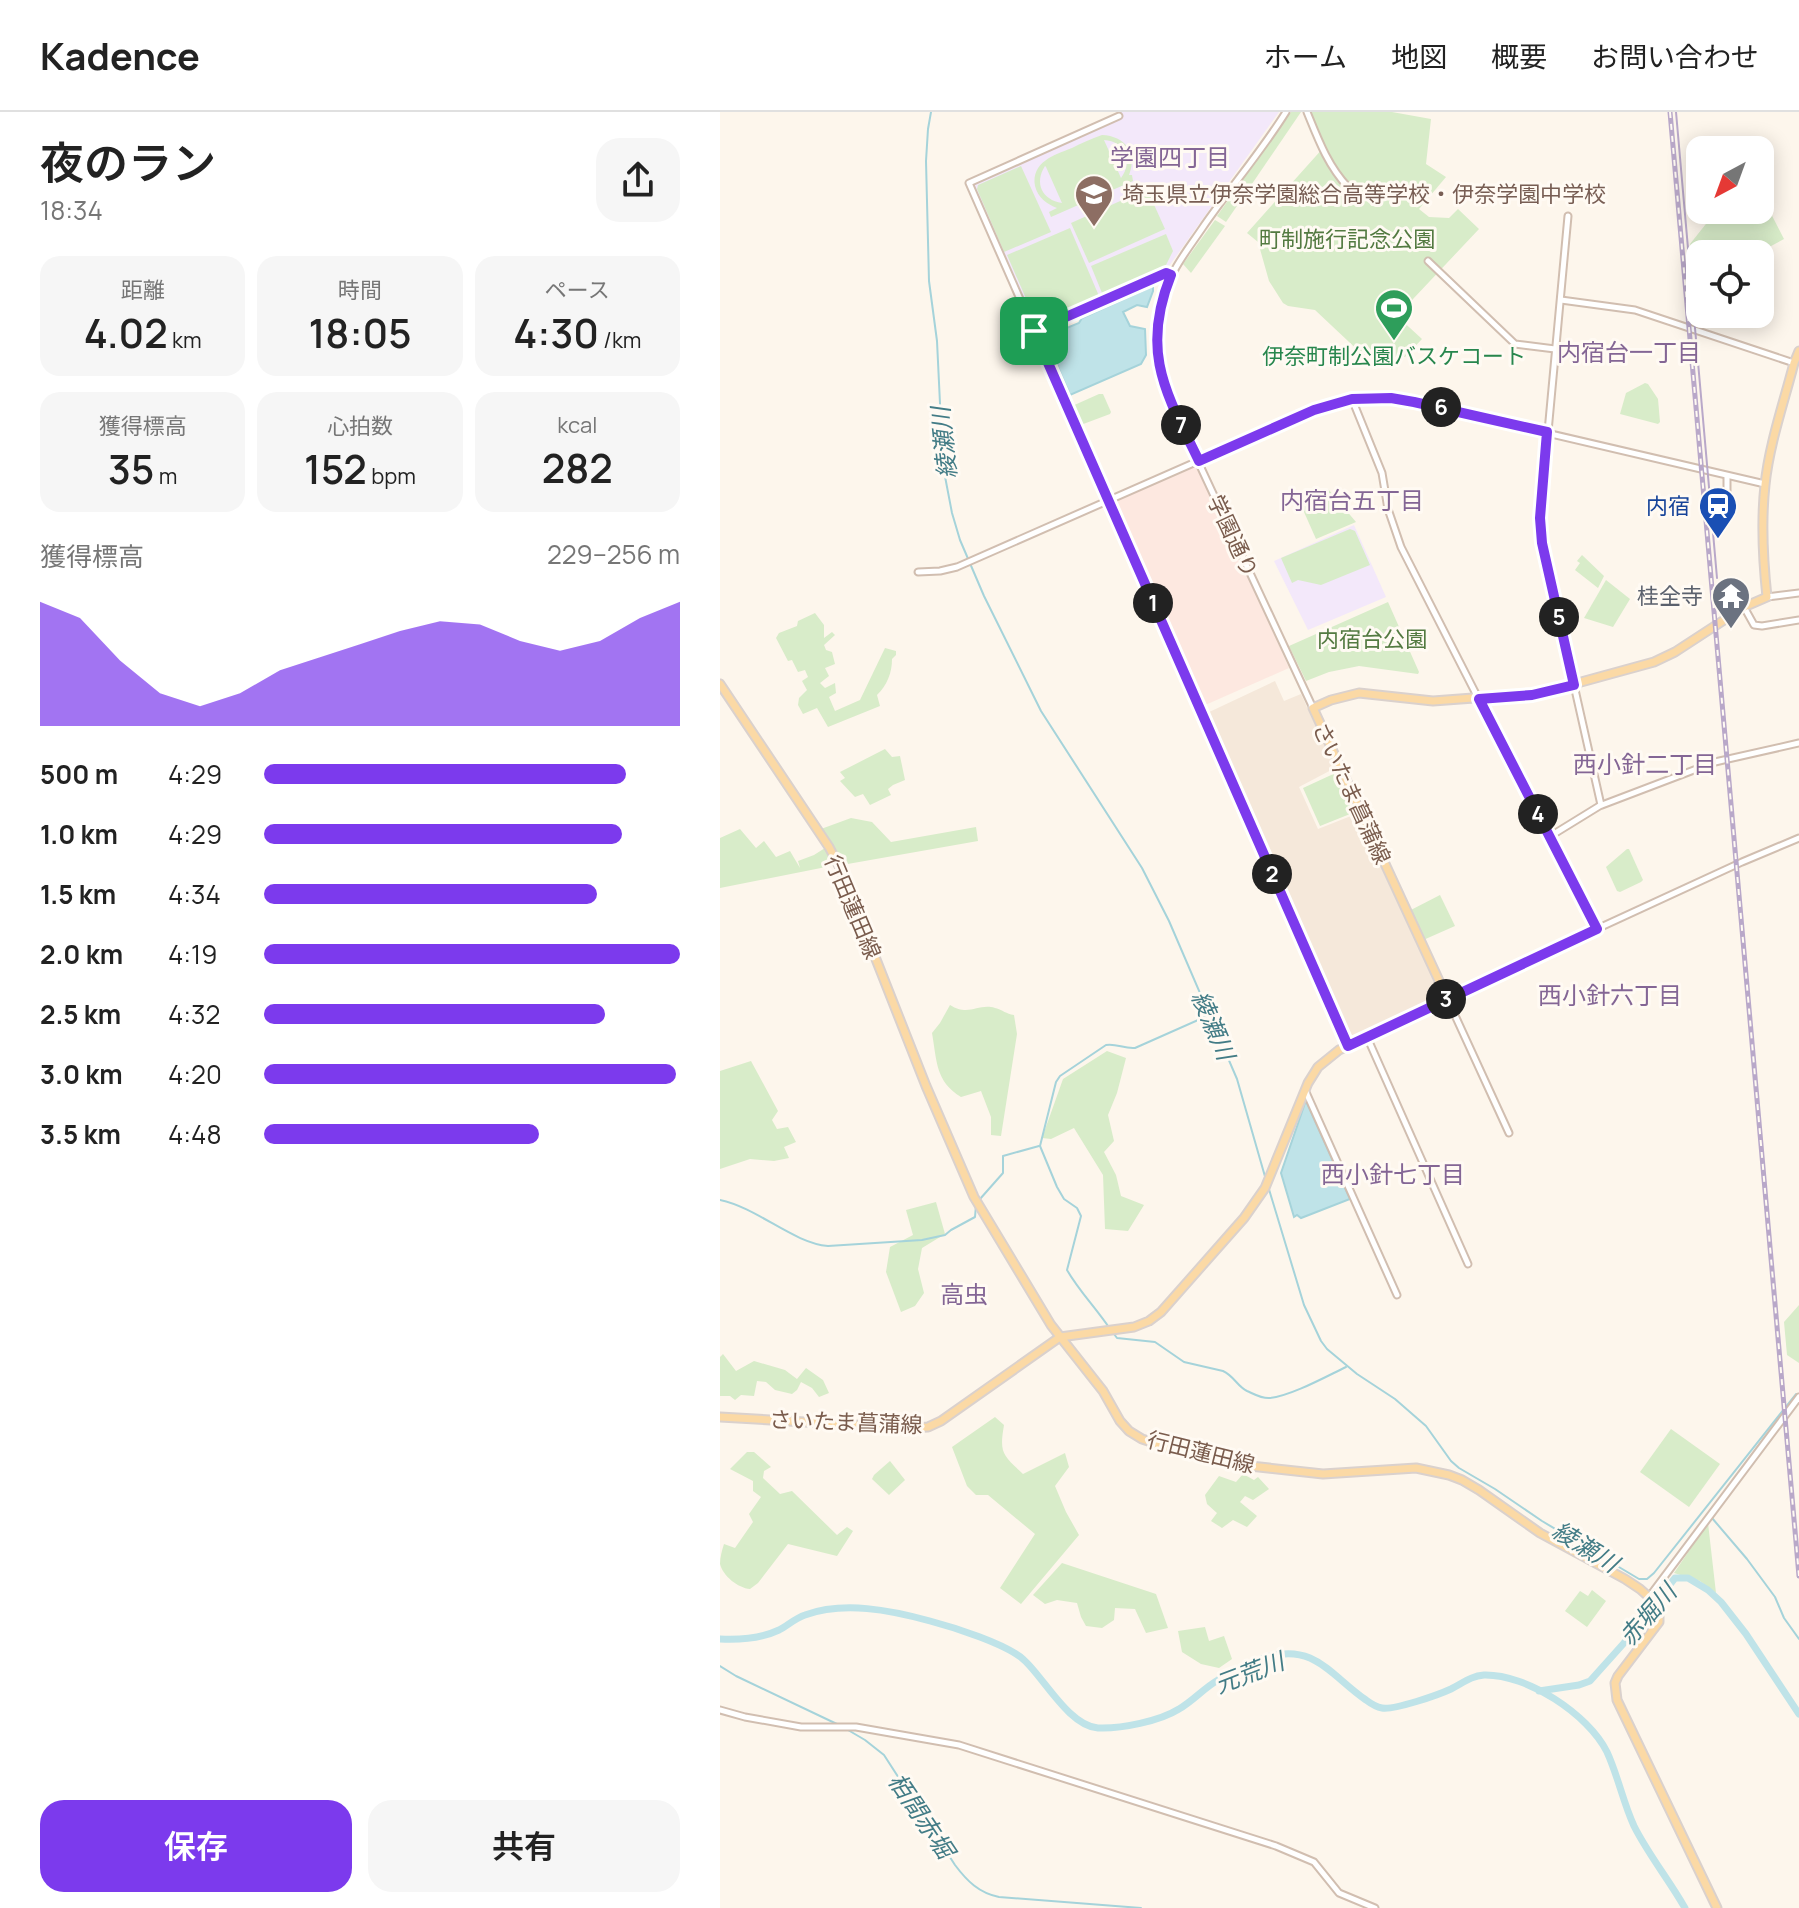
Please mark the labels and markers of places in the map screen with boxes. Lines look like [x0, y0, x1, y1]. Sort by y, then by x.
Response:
school or university icon: 埼玉県立伊奈学園総合高等学校・伊奈学園中学校 [1073, 173, 1115, 228]
place label: 埼玉県立伊奈学園総合高等学校・伊奈学園中学校 [1122, 179, 1606, 209]
sports icon: 伊奈町制公園バスケコート [1373, 287, 1415, 342]
pin [1000, 297, 1068, 365]
place label: 伊奈町制公園バスケコート [1262, 341, 1526, 371]
pin: 6 [1421, 387, 1461, 427]
pin: 7 [1161, 405, 1201, 445]
station icon: 内宿 [1697, 485, 1739, 540]
place label: 内宿 [1646, 491, 1690, 521]
temple icon: 桂全寺 [1710, 575, 1752, 630]
place label: 桂全寺 [1637, 581, 1703, 611]
pin: 1 [1133, 583, 1173, 623]
pin: 5 [1539, 597, 1579, 637]
pin: 4 [1518, 794, 1558, 834]
pin: 2 [1252, 854, 1292, 894]
pin: 3 [1426, 979, 1466, 1019]

